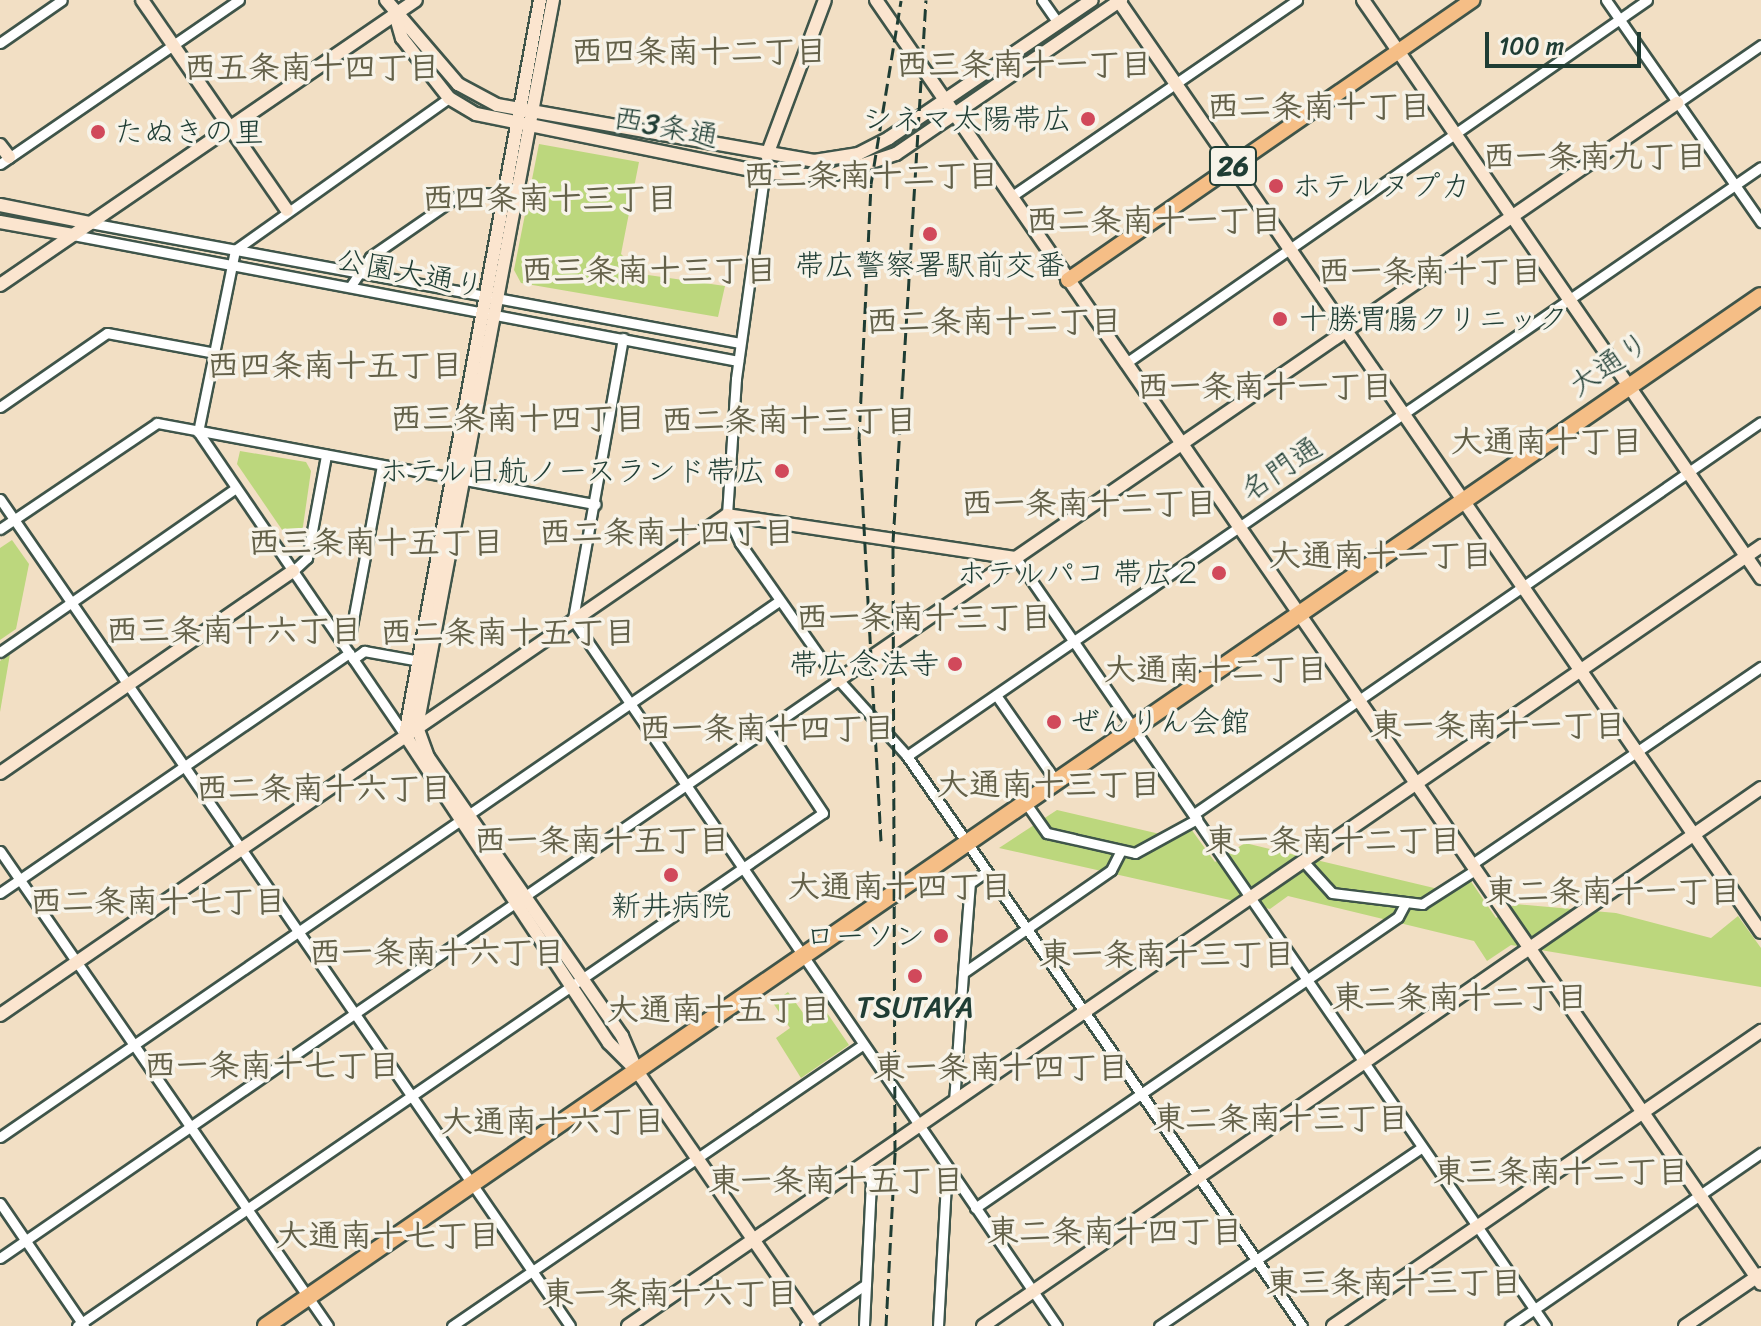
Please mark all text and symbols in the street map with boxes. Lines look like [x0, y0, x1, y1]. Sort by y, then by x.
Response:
scale bar [1489, 16, 1645, 66]
text: 100 m [1499, 25, 1564, 67]
district label: 西四条南十二丁目 [571, 33, 827, 71]
district label: 西三条南十一丁目 [896, 46, 1152, 84]
district label: 西五条南十四丁目 [184, 49, 440, 87]
district label: 西二条南十丁目 [1207, 88, 1431, 126]
street label: 西3条通 [610, 99, 722, 155]
place label: シネマ太陽帯広 [862, 101, 1072, 137]
marker: シネマ太陽帯広 [1079, 110, 1097, 128]
place label: たぬきの里 [114, 114, 264, 150]
marker: たぬきの里 [89, 123, 107, 141]
district label: 西一条南九丁目 [1483, 138, 1707, 176]
road number: 26 [1207, 142, 1259, 190]
district label: 西三条南十二丁目 [743, 157, 999, 195]
place label: ホテルヌプカ [1292, 168, 1472, 204]
marker: ホテルヌプカ [1267, 177, 1285, 195]
district label: 西四条南十三丁目 [422, 180, 678, 218]
district label: 西二条南十一丁目 [1026, 202, 1282, 240]
marker: 帯広警察署駅前交番 [921, 225, 939, 243]
street label: 公園大通り [333, 241, 487, 305]
place label: 帯広警察署駅前交番 [795, 247, 1065, 283]
district label: 西三条南十三丁目 [521, 252, 777, 290]
district label: 西一条南十丁目 [1318, 253, 1542, 291]
place label: 十勝胃腸クリニック [1298, 301, 1568, 337]
district label: 西二条南十二丁目 [866, 303, 1122, 341]
marker: 十勝胃腸クリニック [1269, 308, 1291, 330]
street label: 大通り [1562, 324, 1656, 404]
district label: 西四条南十五丁目 [207, 347, 463, 385]
district label: 西一条南十一丁目 [1137, 368, 1393, 406]
district label: 西三条南十四丁目 [390, 400, 646, 438]
district label: 西二条南十三丁目 [661, 402, 917, 440]
district label: 大通南十丁目 [1451, 423, 1643, 461]
street label: 名門通 [1234, 429, 1328, 509]
place label: ホテル日航ノースランド帯広 [376, 453, 766, 489]
marker: ホテル日航ノースランド帯広 [773, 462, 791, 480]
district label: 西一条南十二丁目 [961, 485, 1217, 523]
district label: 西二条南十四丁目 [539, 514, 795, 552]
district label: 西三条南十五丁目 [248, 524, 504, 562]
district label: 大通南十一丁目 [1269, 537, 1493, 575]
place label: ホテルパコ 帯広２ [955, 555, 1203, 591]
marker: ホテルパコ 帯広２ [1210, 564, 1228, 582]
district label: 西一条南十三丁目 [796, 599, 1052, 637]
district label: 西三条南十六丁目 [106, 612, 362, 650]
district label: 西二条南十五丁目 [380, 614, 636, 652]
place label: 帯広念法寺 [789, 646, 939, 682]
district label: 大通南十二丁目 [1104, 651, 1328, 689]
marker: 帯広念法寺 [946, 655, 964, 673]
place label: ぜんりん会館 [1070, 704, 1250, 740]
district label: 東一条南十一丁目 [1370, 707, 1626, 745]
district label: 西一条南十四丁目 [639, 710, 895, 748]
marker: ぜんりん会館 [1045, 713, 1063, 731]
district label: 大通南十三丁目 [937, 766, 1161, 804]
district label: 西二条南十六丁目 [196, 770, 452, 808]
district label: 西一条南十五丁目 [474, 822, 730, 860]
district label: 東一条南十二丁目 [1205, 822, 1461, 860]
marker: 新井病院 [662, 866, 680, 884]
district label: 大通南十四丁目 [788, 868, 1012, 906]
district label: 東二条南十一丁目 [1485, 873, 1741, 911]
district label: 西二条南十七丁目 [30, 883, 286, 921]
place label: 新井病院 [611, 888, 731, 924]
place label: ローソン [805, 918, 925, 954]
marker: ローソン [932, 927, 950, 945]
district label: 西一条南十六丁目 [309, 934, 565, 972]
district label: 東一条南十三丁目 [1039, 936, 1295, 974]
marker: TSUTAYA [906, 967, 924, 985]
district label: 東二条南十二丁目 [1332, 979, 1588, 1017]
place label: TSUTAYA [856, 989, 974, 1025]
district label: 大通南十五丁目 [607, 991, 831, 1029]
district label: 西一条南十七丁目 [144, 1047, 400, 1085]
district label: 東一条南十四丁目 [873, 1049, 1129, 1087]
district label: 東二条南十三丁目 [1153, 1100, 1409, 1138]
district label: 大通南十六丁目 [441, 1103, 665, 1141]
district label: 東三条南十二丁目 [1433, 1153, 1689, 1191]
district label: 東一条南十五丁目 [708, 1162, 964, 1200]
district label: 東二条南十四丁目 [987, 1213, 1243, 1251]
district label: 大通南十七丁目 [276, 1217, 500, 1255]
district label: 東三条南十三丁目 [1266, 1264, 1522, 1302]
district label: 東一条南十六丁目 [542, 1275, 798, 1313]

